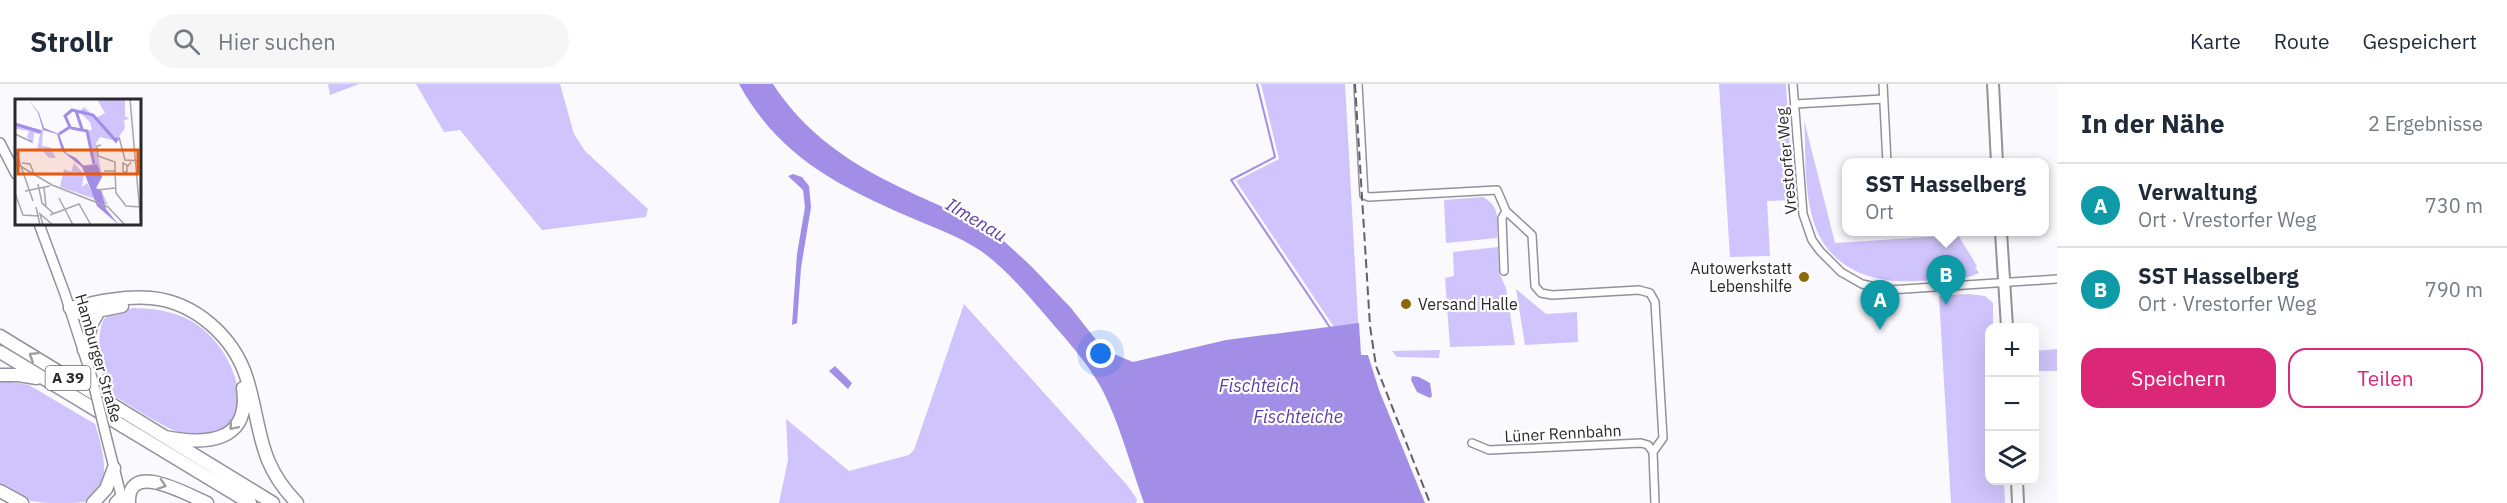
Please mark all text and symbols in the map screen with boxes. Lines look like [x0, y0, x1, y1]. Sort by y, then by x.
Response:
search box [149, 14, 569, 68]
text: Strollr [30, 23, 113, 60]
icon: search [170, 25, 203, 58]
text: Hier suchen [218, 27, 336, 56]
text: Karte [2190, 27, 2241, 55]
text: Route [2274, 27, 2330, 55]
text: Gespeichert [2363, 27, 2477, 55]
inset map [15, 99, 141, 225]
street label: Vrestorfer Weg [1771, 106, 1801, 215]
text: In der Nähe [2081, 106, 2225, 140]
text: 2 Ergebnisse [2368, 110, 2483, 137]
popup [1842, 158, 2049, 236]
text: SST Hasselberg [1865, 169, 2026, 198]
text: Verwaltung [2138, 177, 2257, 206]
water label: Ilmenau [942, 192, 1011, 247]
text: A [2094, 192, 2107, 219]
text: 730 m [2425, 192, 2483, 219]
text: Ort [1865, 198, 1894, 225]
text: Ort · Vrestorfer Weg [2138, 206, 2316, 233]
pin: B [1926, 256, 1966, 305]
place label: Autowerkstatt Lebenshilfe [1690, 258, 1792, 296]
text: SST Hasselberg [2138, 261, 2299, 290]
marker: Autowerkstatt Lebenshilfe [1797, 270, 1811, 284]
text: B [2094, 276, 2107, 303]
text: 790 m [2425, 276, 2483, 303]
pin: A [1860, 280, 1900, 330]
text: Ort · Vrestorfer Weg [2138, 290, 2316, 317]
street label: Hamburger Straße [71, 291, 127, 425]
place label: Versand Halle [1418, 294, 1518, 314]
marker: Versand Halle [1399, 297, 1413, 311]
map controls [1985, 323, 2039, 485]
button: + [1985, 323, 2039, 377]
your location [1086, 339, 1115, 368]
button: Speichern [2081, 348, 2276, 408]
button: Teilen [2288, 348, 2483, 408]
one-way arrow [29, 352, 39, 364]
road number: A 39 [46, 366, 90, 390]
water label: Fischteich [1219, 374, 1299, 397]
button: − [1985, 377, 2039, 431]
water label: Fischteiche [1253, 405, 1343, 428]
one-way arrow [229, 419, 240, 430]
street label: Lüner Rennbahn [1504, 420, 1622, 446]
button: layers [1985, 431, 2039, 485]
one-way arrow [156, 477, 167, 490]

